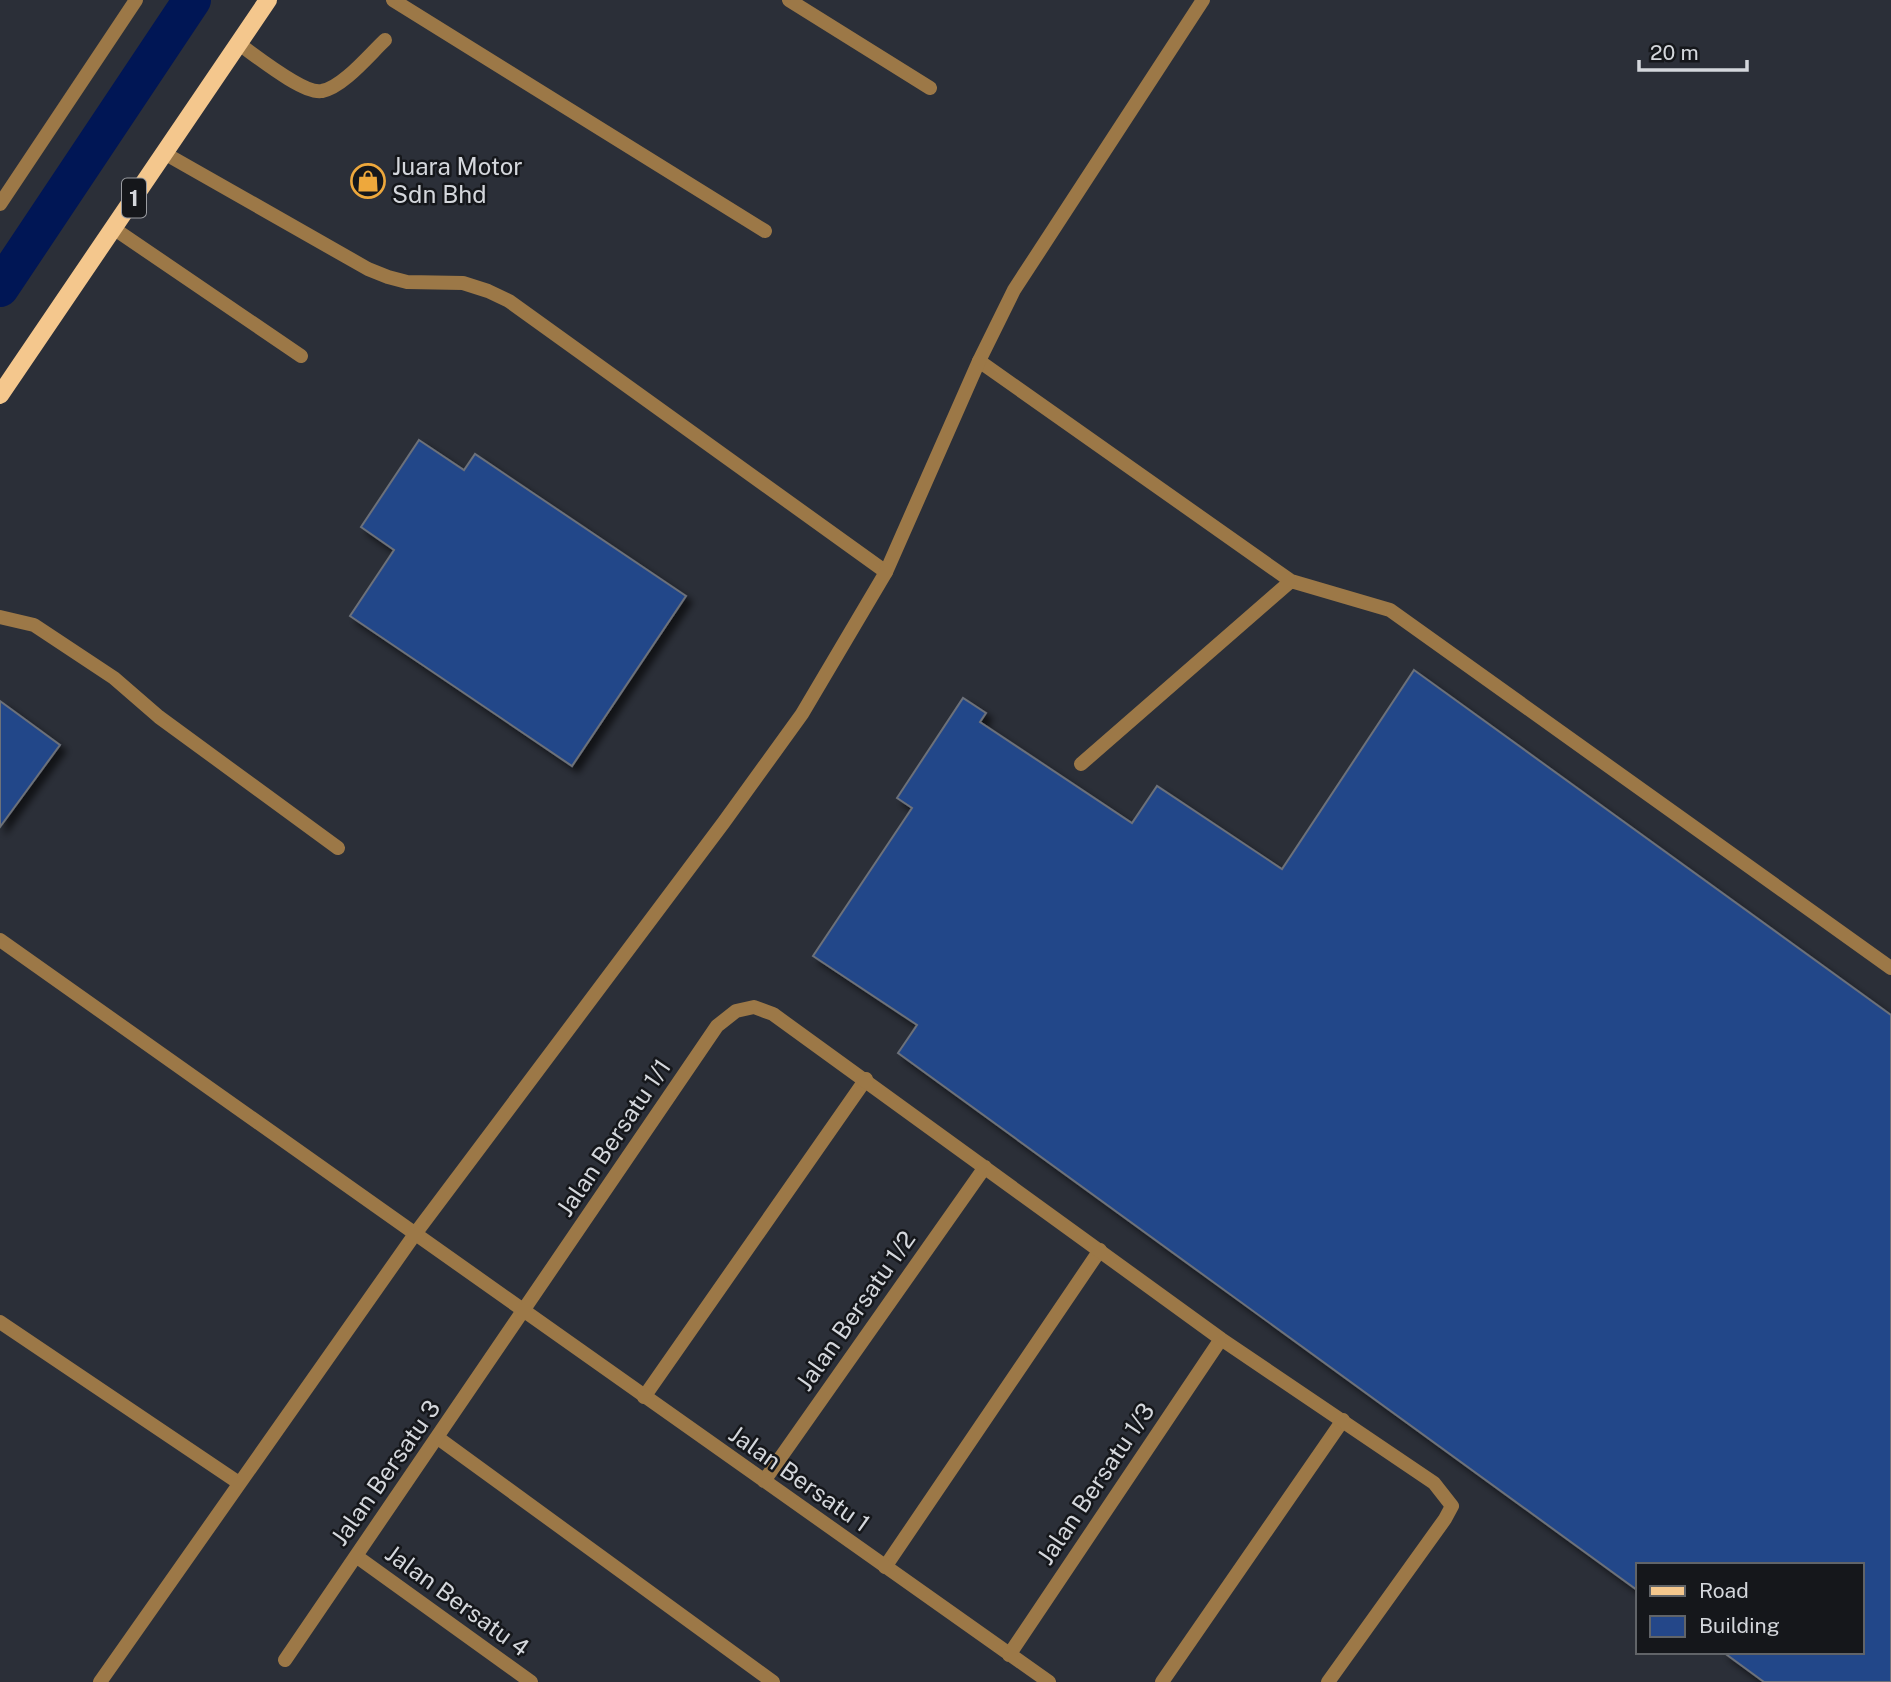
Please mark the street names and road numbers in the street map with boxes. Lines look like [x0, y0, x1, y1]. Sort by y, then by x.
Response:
road number: 1 [122, 178, 146, 218]
street label: Jalan Bersatu 1/1 [550, 1053, 676, 1221]
street label: Jalan Bersatu 1/2 [790, 1225, 921, 1396]
street label: Jalan Bersatu 3 [325, 1394, 446, 1550]
street label: Jalan Bersatu 1/3 [1031, 1397, 1160, 1570]
street label: Jalan Bersatu 1 [724, 1419, 875, 1537]
street label: Jalan Bersatu 4 [380, 1539, 535, 1662]

